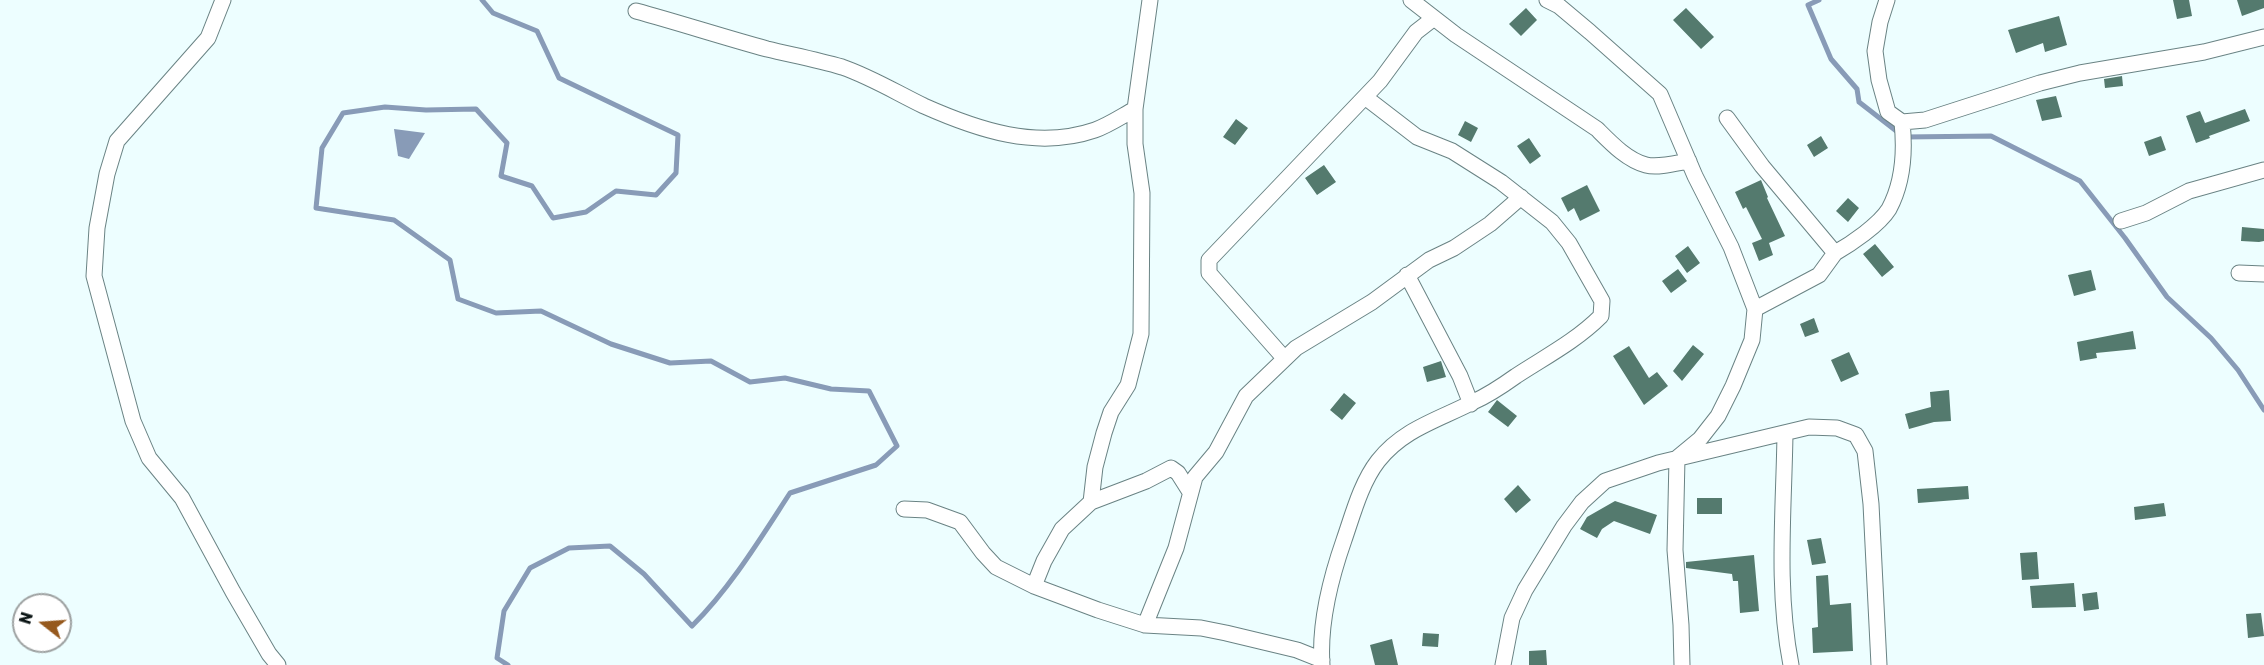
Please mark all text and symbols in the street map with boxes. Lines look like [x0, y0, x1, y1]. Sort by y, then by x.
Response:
north arrow [12, 593, 72, 653]
text: N [15, 610, 37, 626]

